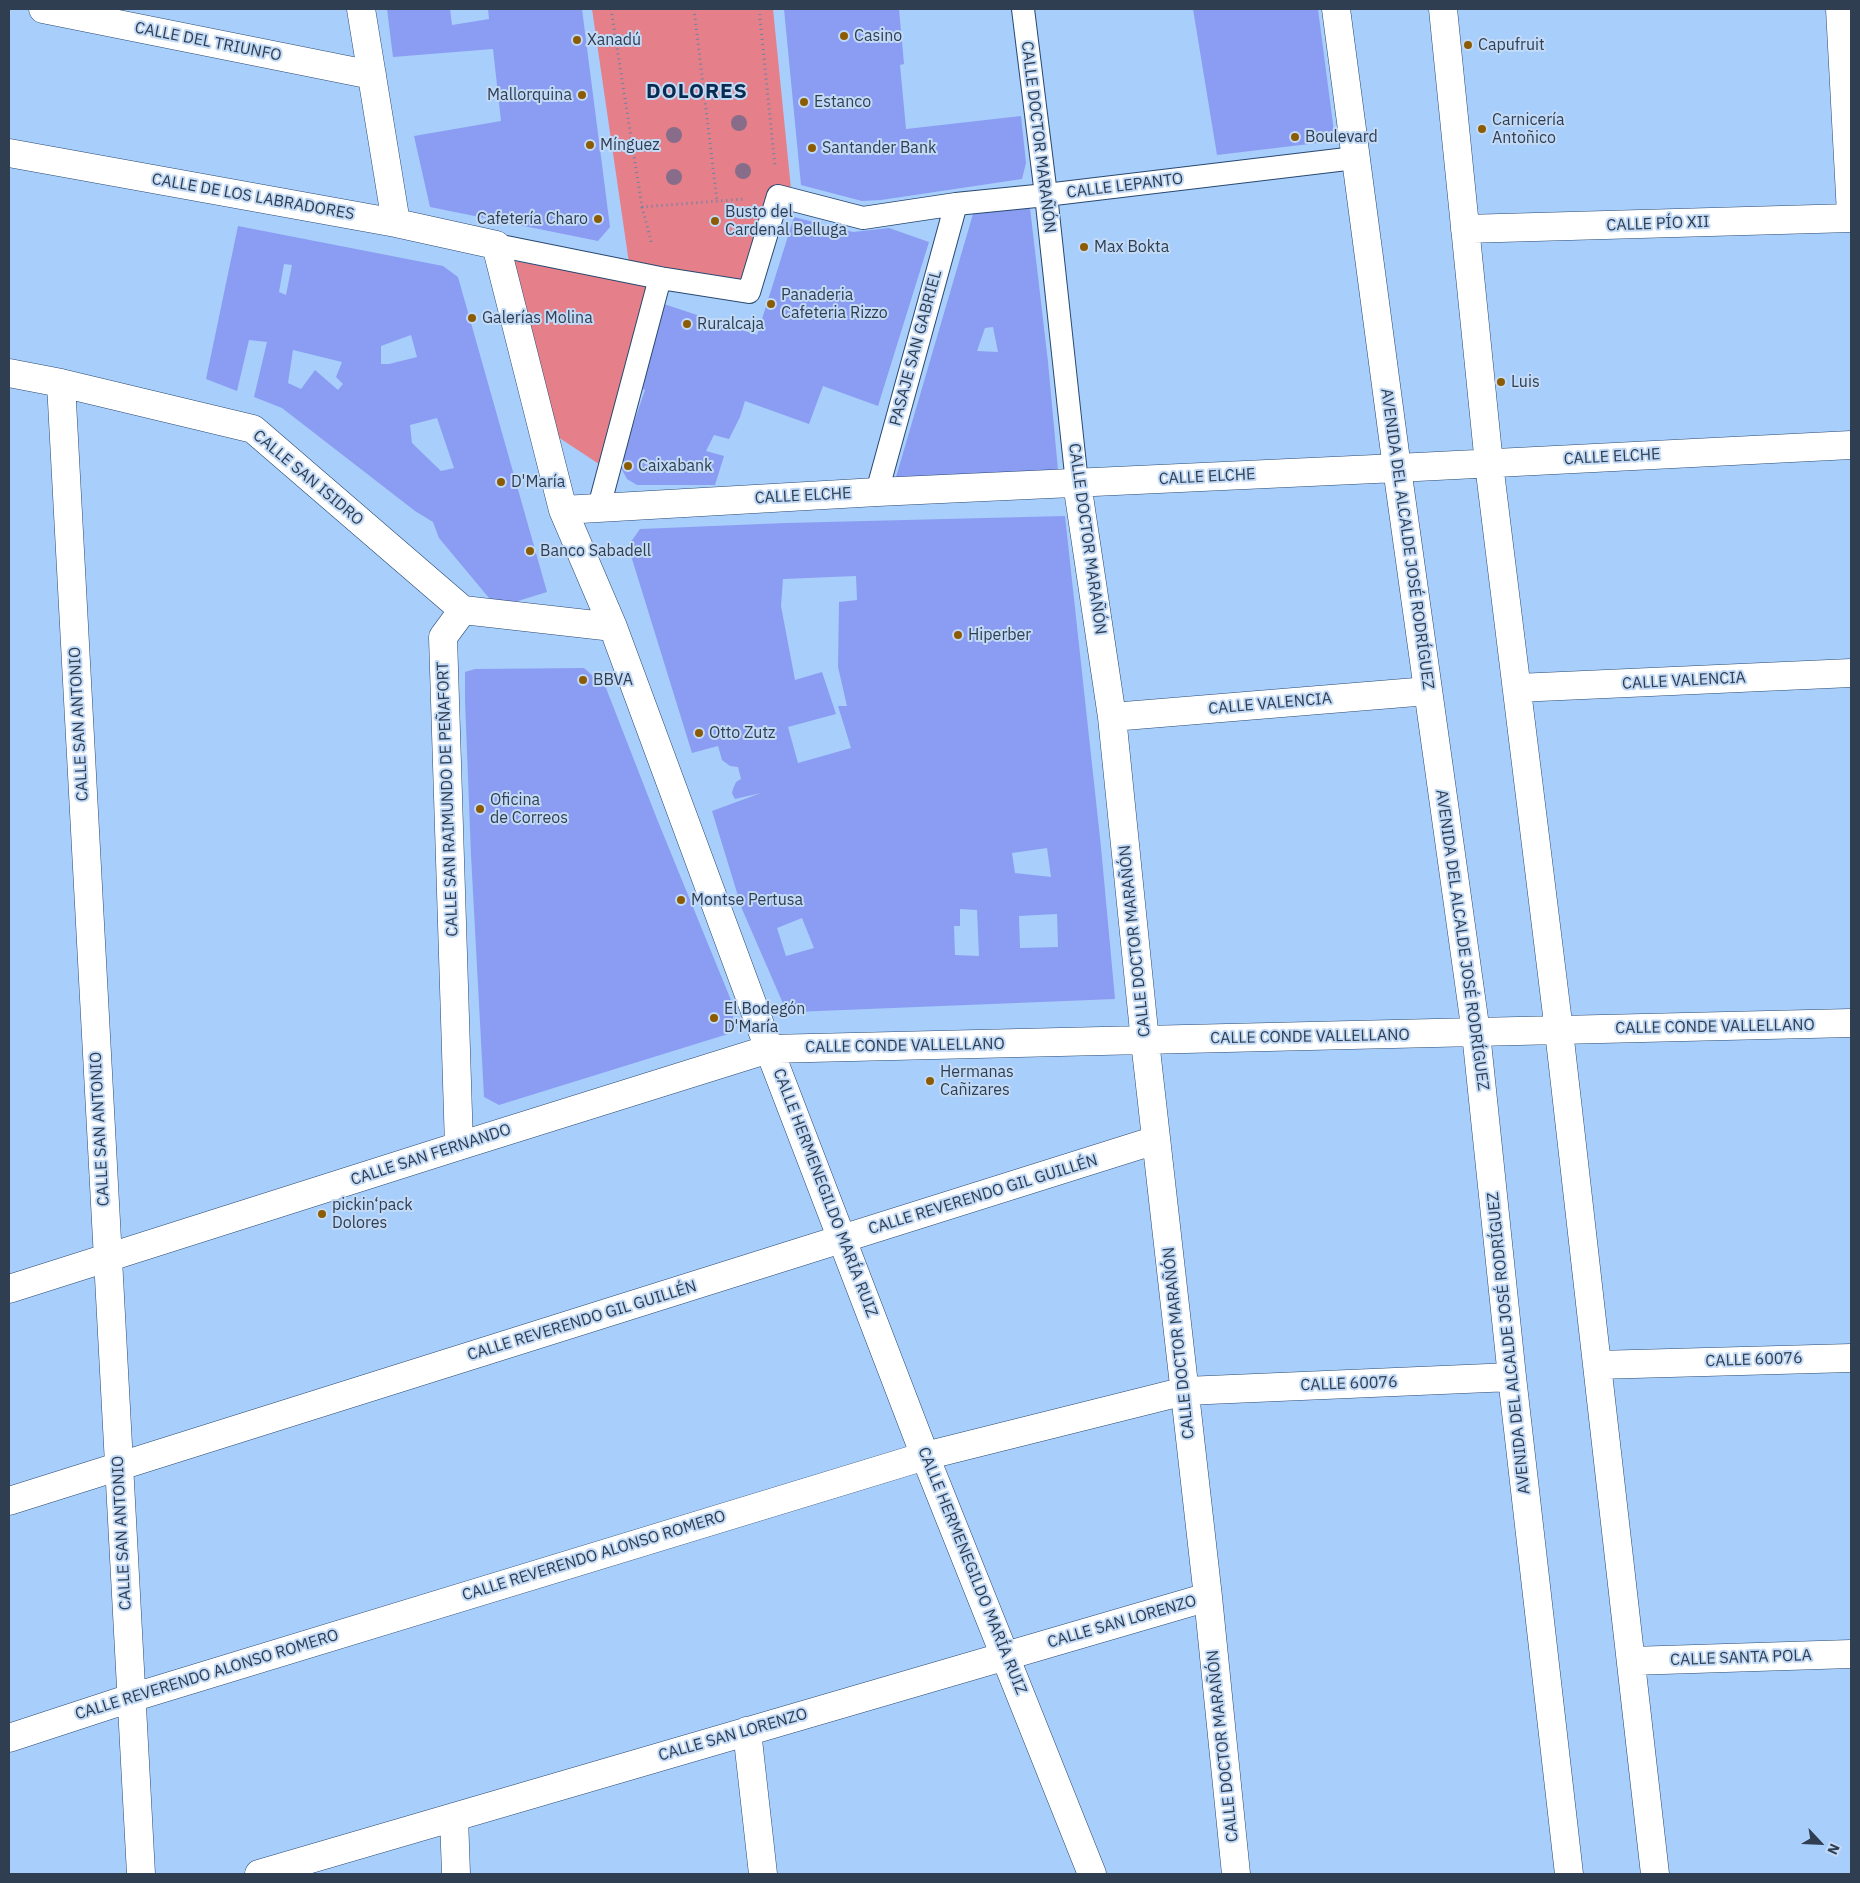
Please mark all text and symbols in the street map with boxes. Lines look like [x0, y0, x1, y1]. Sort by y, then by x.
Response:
street label: CALLE DEL TRIUNFO [133, 18, 283, 66]
place label: Casino [854, 26, 902, 46]
place label: Xanadú [587, 30, 641, 50]
marker: Casino [838, 30, 850, 42]
marker: Xanadú [571, 34, 583, 46]
place label: Capufruit [1478, 35, 1545, 55]
marker: Capufruit [1462, 39, 1474, 51]
street label: CALLE DOCTOR MARAÑÓN [1017, 40, 1059, 234]
district label: DOLORES [645, 79, 749, 105]
place label: Mallorquina [487, 85, 572, 105]
marker: Mallorquina [576, 89, 588, 101]
place label: Estanco [814, 92, 871, 112]
marker: Estanco [798, 96, 810, 108]
place label: Carnicería Antoñico [1492, 110, 1565, 148]
marker: Carnicería Antoñico [1476, 123, 1488, 135]
place label: Boulevard [1305, 127, 1378, 147]
marker: Boulevard [1289, 131, 1301, 143]
place label: Mínguez [600, 135, 660, 155]
place label: Santander Bank [822, 138, 936, 158]
marker: Mínguez [584, 139, 596, 151]
marker: Santander Bank [806, 142, 818, 154]
street label: CALLE LEPANTO [1066, 169, 1184, 203]
street label: CALLE DE LOS LABRADORES [150, 170, 356, 224]
place label: Busto del Cardenal Belluga [725, 202, 847, 240]
place label: Cafetería Charo [477, 209, 588, 229]
marker: Cafetería Charo [592, 213, 604, 225]
street label: CALLE PÍO XII [1606, 213, 1710, 235]
marker: Busto del Cardenal Belluga [709, 215, 721, 227]
place label: Max Bokta [1094, 237, 1169, 257]
marker: Max Bokta [1078, 241, 1090, 253]
street label: PASAJE SAN GABRIEL [886, 268, 946, 428]
place label: Panaderia Cafeteria Rizzo [781, 285, 888, 323]
marker: Panaderia Cafeteria Rizzo [765, 298, 777, 310]
place label: Galerías Molina [482, 308, 593, 328]
marker: Galerías Molina [466, 312, 478, 324]
place label: Ruralcaja [697, 314, 764, 334]
marker: Ruralcaja [681, 318, 693, 330]
place label: Luis [1511, 372, 1540, 392]
marker: Luis [1495, 376, 1507, 388]
street label: AVENIDA DEL ALCALDE JOSÉ RODRÍGUEZ [1376, 387, 1438, 691]
street label: CALLE SAN ISIDRO [249, 426, 367, 530]
street label: CALLE DOCTOR MARAÑÓN [1064, 442, 1110, 636]
street label: CALLE ELCHE [1563, 445, 1661, 469]
place label: Caixabank [638, 456, 712, 476]
marker: Caixabank [622, 460, 634, 472]
street label: CALLE ELCHE [1158, 465, 1256, 489]
place label: D'María [511, 472, 565, 492]
marker: D'María [495, 476, 507, 488]
street label: CALLE ELCHE [754, 484, 852, 508]
place label: Banco Sabadell [540, 541, 651, 561]
marker: Banco Sabadell [524, 545, 536, 557]
place label: Hiperber [968, 625, 1031, 645]
marker: Hiperber [952, 629, 964, 641]
street label: CALLE SAN ANTONIO [65, 646, 93, 802]
street label: CALLE SAN RAIMUNDO DE PEÑAFORT [434, 661, 462, 937]
street label: CALLE VALENCIA [1622, 668, 1746, 694]
place label: BBVA [593, 670, 633, 690]
marker: BBVA [577, 674, 589, 686]
street label: CALLE VALENCIA [1207, 689, 1333, 719]
place label: Otto Zutz [709, 723, 775, 743]
marker: Otto Zutz [693, 727, 705, 739]
street label: AVENIDA DEL ALCALDE JOSÉ RODRÍGUEZ [1431, 788, 1493, 1092]
place label: Oficina de Correos [490, 790, 568, 828]
marker: Oficina de Correos [474, 803, 486, 815]
street label: CALLE DOCTOR MARAÑÓN [1115, 844, 1155, 1038]
place label: Montse Pertusa [691, 890, 803, 910]
marker: Montse Pertusa [675, 894, 687, 906]
place label: El Bodegón D'María [724, 999, 805, 1037]
marker: El Bodegón D'María [708, 1012, 720, 1024]
street label: CALLE CONDE VALLELLANO [1615, 1016, 1815, 1038]
street label: CALLE CONDE VALLELLANO [1210, 1026, 1410, 1048]
street label: CALLE CONDE VALLELLANO [805, 1035, 1005, 1057]
street label: CALLE SAN ANTONIO [86, 1051, 114, 1207]
place label: Hermanas Cañizares [940, 1062, 1014, 1100]
street label: CALLE HERMENEGILDO MARÍA RUIZ [769, 1066, 881, 1320]
marker: Hermanas Cañizares [924, 1075, 936, 1087]
street label: CALLE SAN FERNANDO [348, 1120, 514, 1190]
street label: CALLE REVERENDO GIL GUILLÉN [866, 1151, 1100, 1239]
street label: AVENIDA DEL ALCALDE JOSÉ RODRÍGUEZ [1484, 1191, 1534, 1495]
place label: pickin‘pack Dolores [332, 1195, 413, 1233]
marker: pickin‘pack Dolores [316, 1208, 328, 1220]
street label: CALLE DOCTOR MARAÑÓN [1159, 1246, 1199, 1440]
street label: CALLE REVERENDO GIL GUILLÉN [465, 1277, 699, 1365]
street label: CALLE 60076 [1705, 1349, 1803, 1371]
street label: CALLE 60076 [1300, 1373, 1398, 1395]
street label: CALLE HERMENEGILDO MARÍA RUIZ [913, 1445, 1031, 1697]
street label: CALLE SAN ANTONIO [108, 1455, 136, 1611]
street label: CALLE REVERENDO ALONSO ROMERO [460, 1507, 728, 1605]
street label: CALLE SAN LORENZO [1045, 1592, 1199, 1652]
street label: CALLE REVERENDO ALONSO ROMERO [73, 1626, 341, 1724]
street label: CALLE SANTA POLA [1670, 1646, 1812, 1670]
street label: CALLE DOCTOR MARAÑÓN [1203, 1649, 1243, 1843]
street label: CALLE SAN LORENZO [656, 1705, 810, 1765]
north arrow [1795, 1818, 1845, 1868]
text: N [1823, 1841, 1844, 1858]

